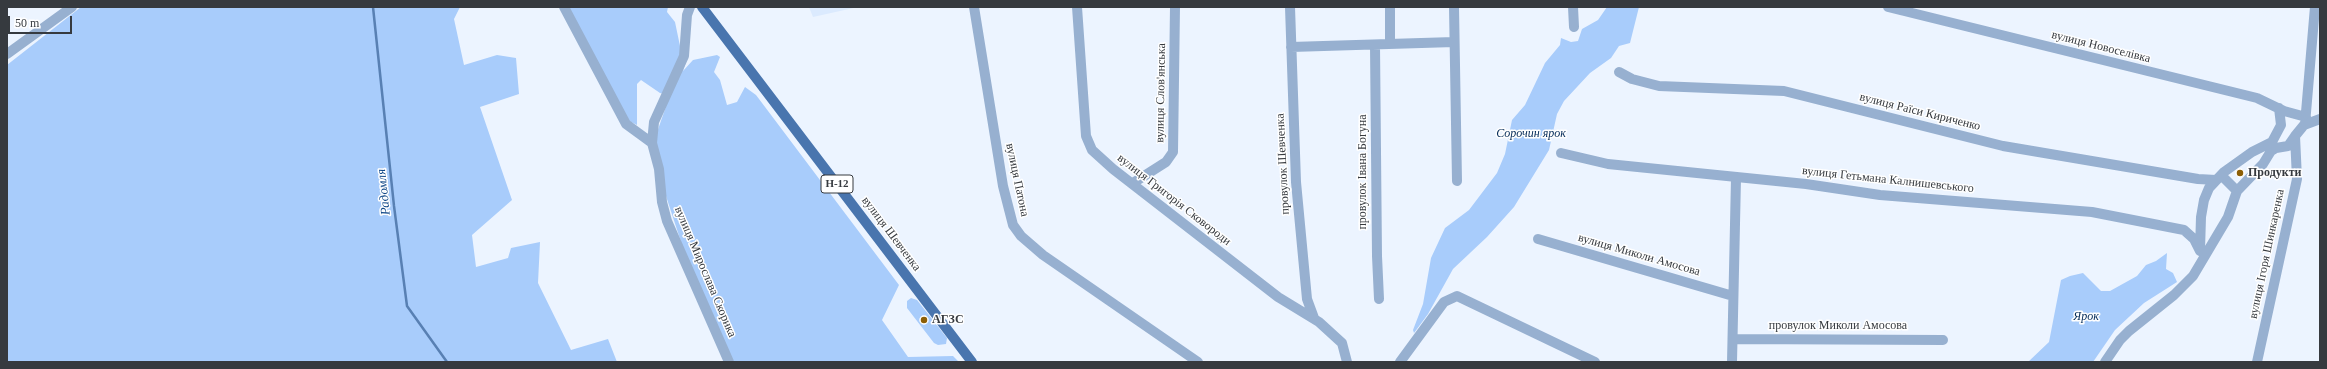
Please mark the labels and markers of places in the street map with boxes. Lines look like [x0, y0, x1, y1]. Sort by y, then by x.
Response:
place label: Продукти [2248, 166, 2301, 180]
marker: Продукти [2235, 168, 2245, 178]
place label: АГЗС [932, 313, 964, 327]
marker: АГЗС [919, 315, 929, 325]

